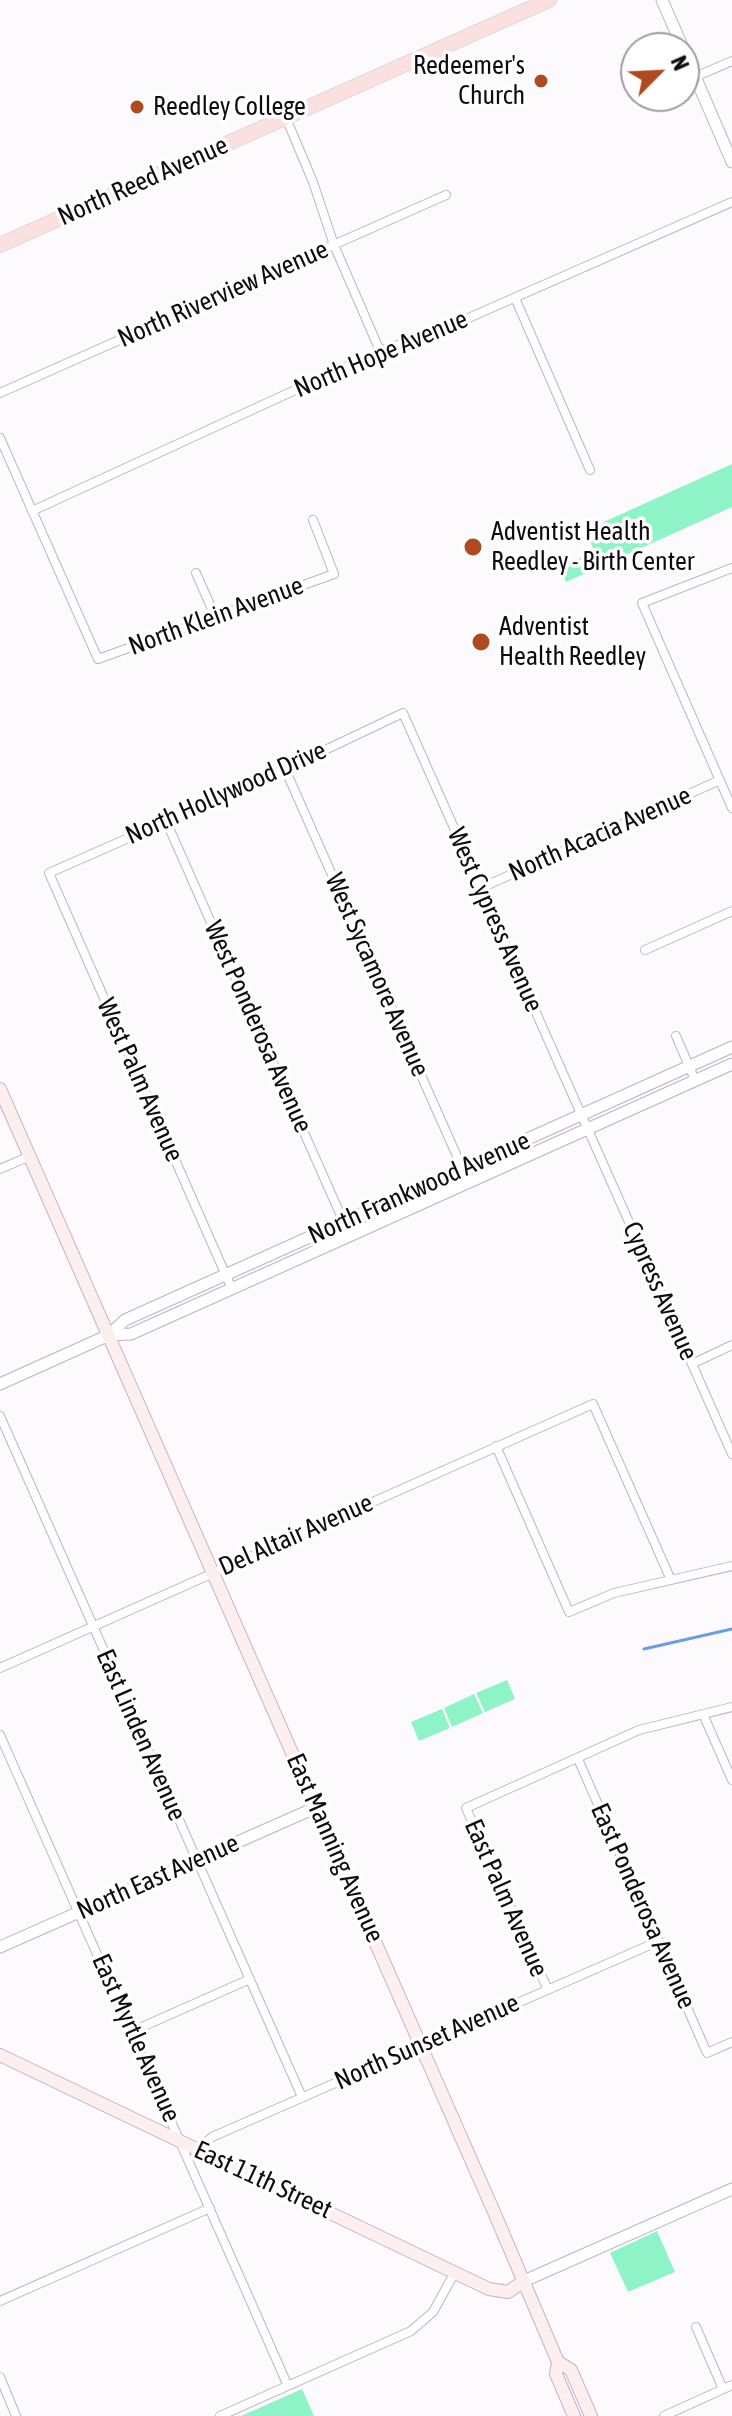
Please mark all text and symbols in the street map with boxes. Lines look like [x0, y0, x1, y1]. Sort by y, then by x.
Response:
north arrow [620, 32, 700, 112]
place label: Redeemer's Church [413, 50, 525, 112]
text: N [666, 52, 695, 74]
marker: Redeemer's Church [532, 72, 550, 90]
place label: Reedley College [153, 91, 306, 123]
marker: Reedley College [128, 98, 146, 116]
street label: North Reed Avenue [53, 130, 233, 232]
street label: North Riverview Avenue [113, 234, 333, 354]
street label: North Hope Avenue [289, 303, 473, 405]
place label: Adventist Health Reedley - Birth Center [491, 516, 694, 578]
marker: Adventist Health Reedley - Birth Center [462, 536, 484, 558]
street label: North Klein Avenue [124, 570, 308, 662]
place label: Adventist Health Reedley [499, 611, 646, 672]
marker: Adventist Health Reedley [470, 631, 492, 653]
street label: North Hollywood Drive [121, 735, 331, 851]
street label: North Acacia Avenue [504, 780, 696, 888]
street label: West Cypress Avenue [440, 823, 550, 1017]
street label: West Sycamore Avenue [318, 869, 436, 1081]
street label: West Ponderosa Avenue [197, 916, 319, 1138]
street label: West Palm Avenue [90, 993, 190, 1167]
street label: North Frankwood Avenue [303, 1125, 535, 1251]
street label: Cypress Avenue [616, 1217, 704, 1365]
street label: Del Altair Avenue [214, 1487, 378, 1583]
street label: East Linden Avenue [89, 1644, 193, 1826]
street label: East Manning Avenue [279, 1749, 391, 1947]
street label: East Ponderosa Avenue [584, 1798, 702, 2014]
street label: East Palm Avenue [457, 1815, 555, 1981]
street label: North East Avenue [72, 1827, 244, 1927]
street label: East Myrtle Avenue [85, 1949, 187, 2127]
street label: North Sunset Avenue [330, 1987, 524, 2097]
street label: East 11th Street [189, 2134, 337, 2226]

